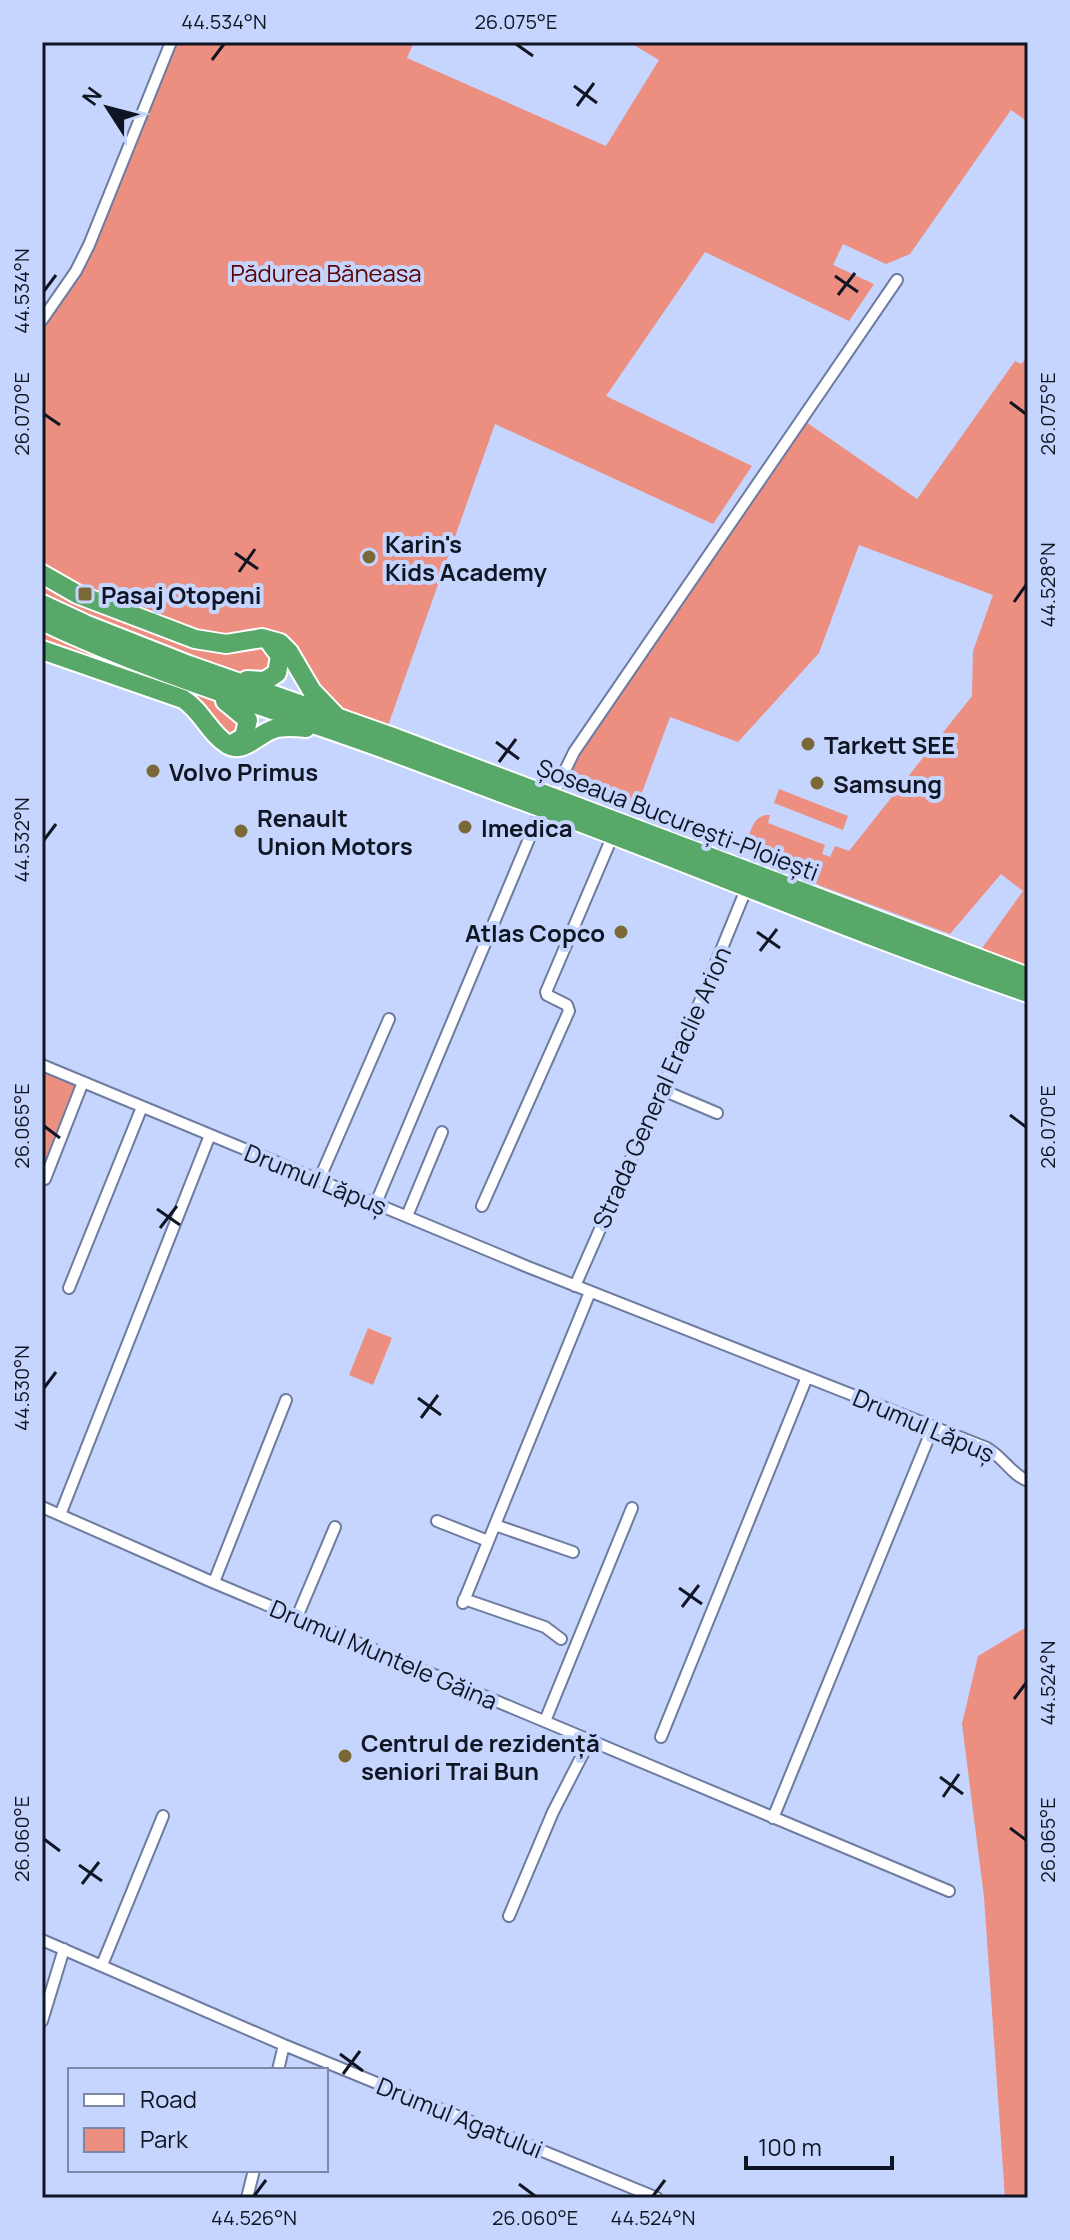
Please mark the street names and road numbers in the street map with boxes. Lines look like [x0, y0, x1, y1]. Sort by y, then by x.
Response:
street label: Șoseaua București-Ploiești [532, 750, 824, 888]
street label: Strada General Eraclie Arion [584, 941, 738, 1233]
street label: Drumul Lăpuș [240, 1135, 392, 1223]
street label: Drumul Lăpuș [848, 1380, 1000, 1470]
street label: Drumul Muntele Găina [265, 1591, 503, 1717]
street label: Drumul Agatului [372, 2069, 548, 2165]

